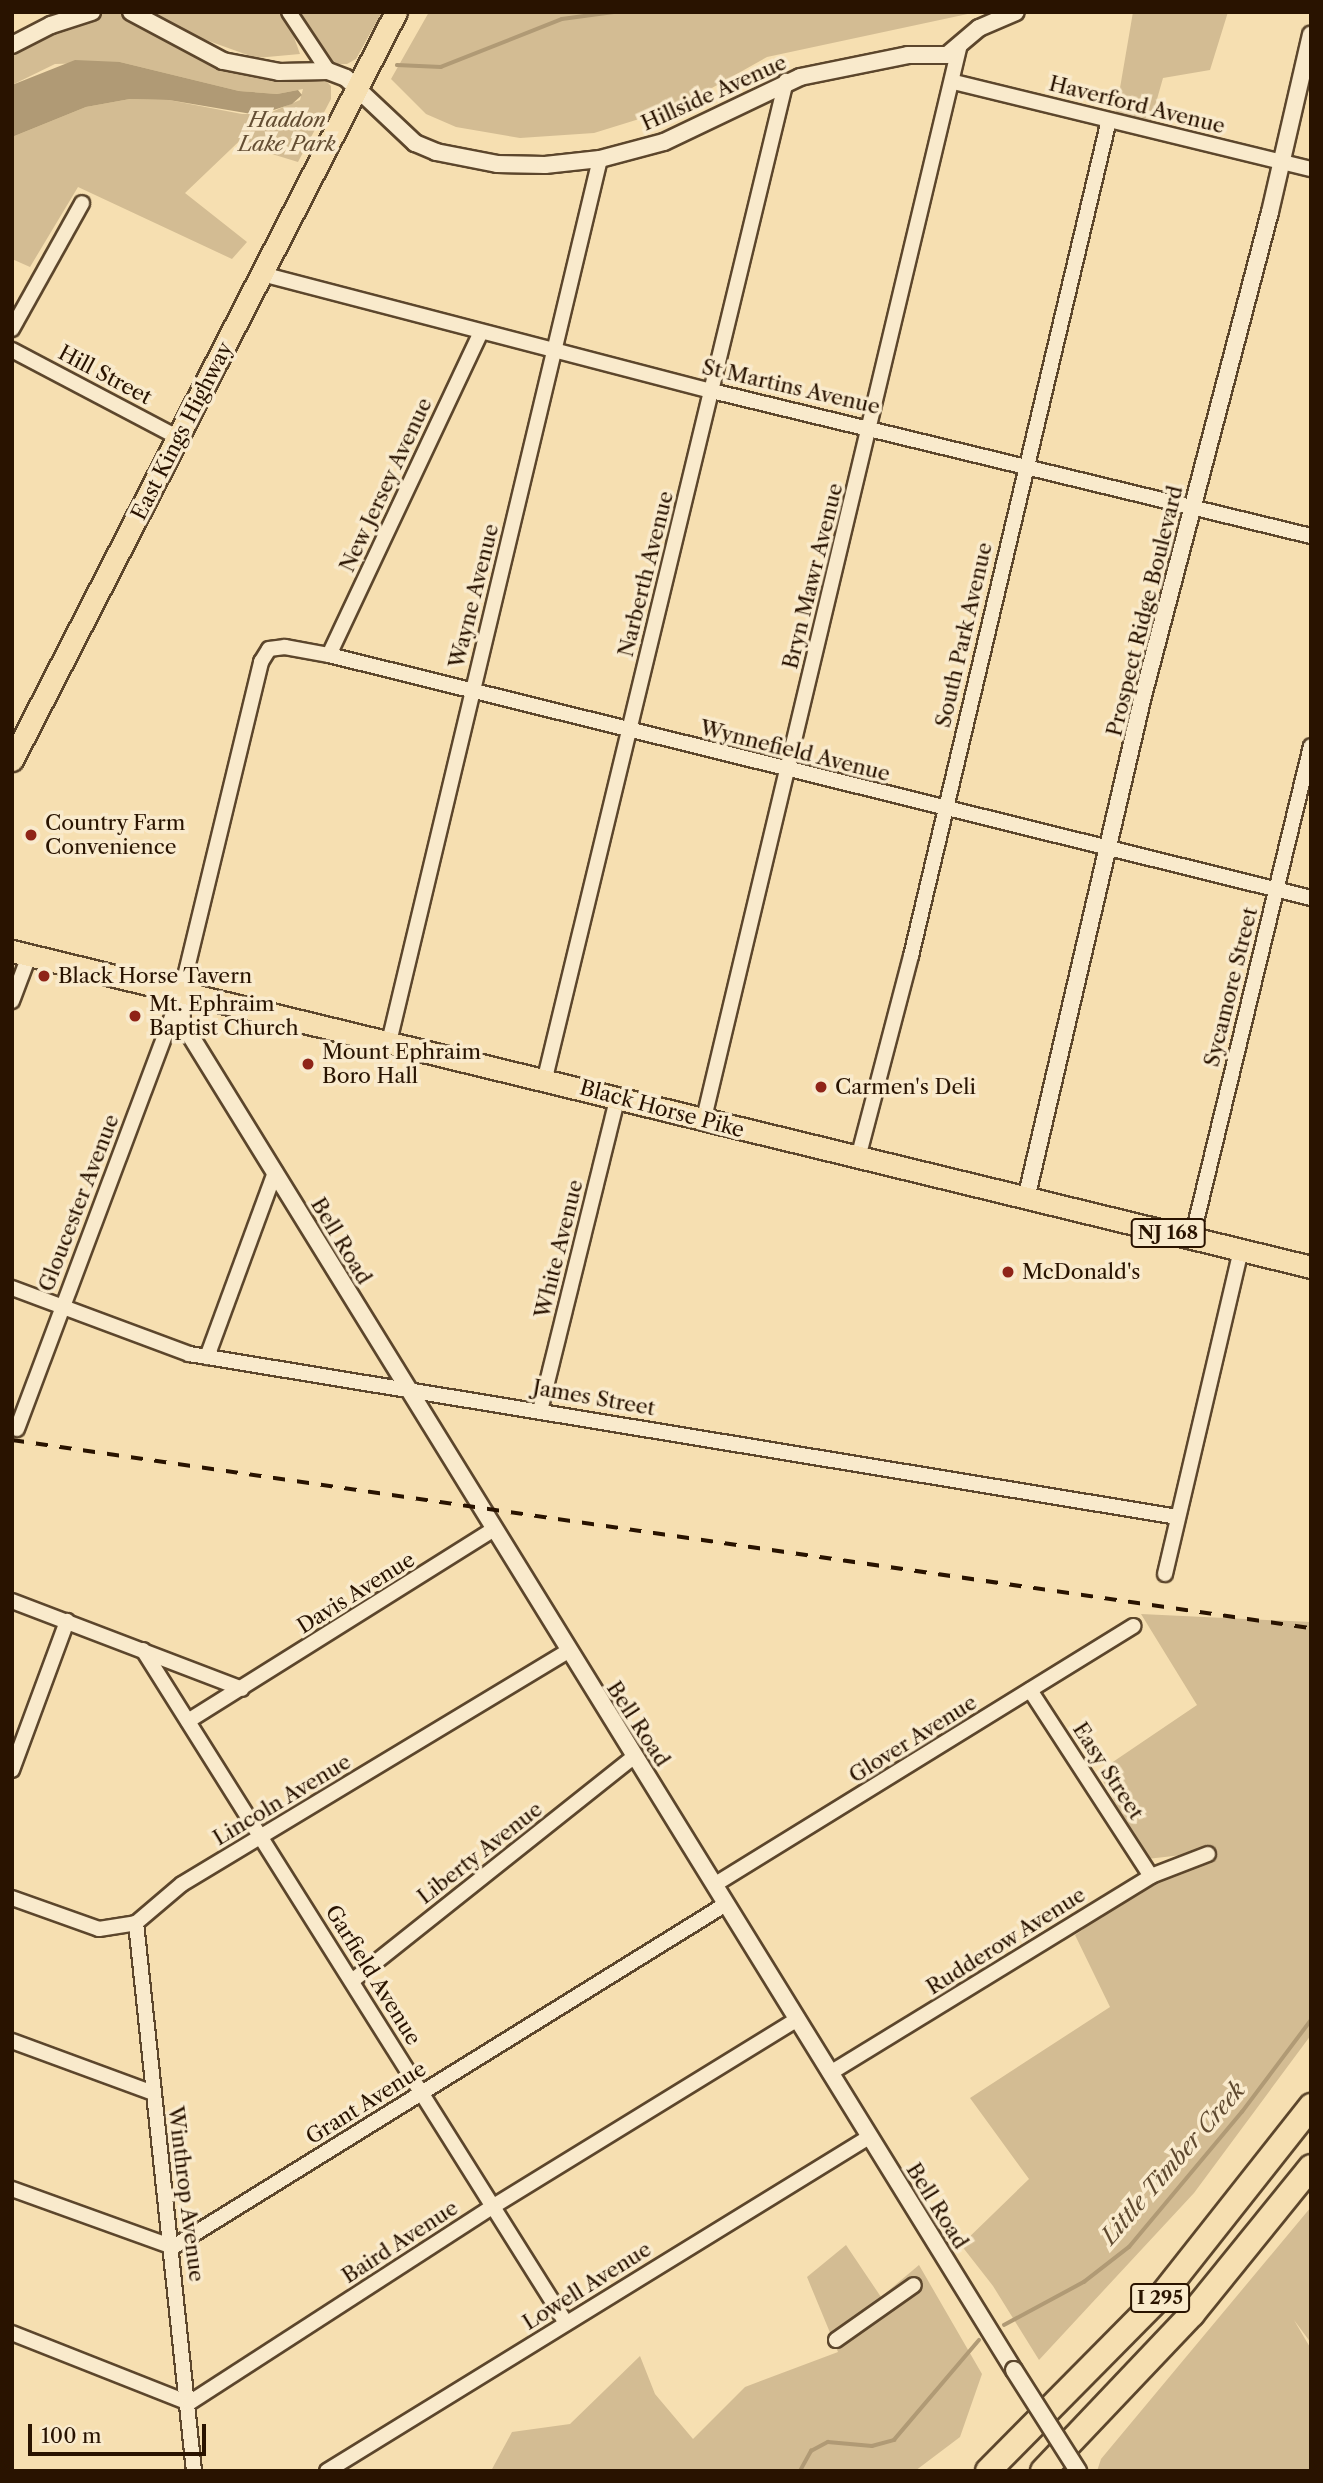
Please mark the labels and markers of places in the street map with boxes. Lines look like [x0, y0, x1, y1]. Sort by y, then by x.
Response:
place label: Country Farm Convenience [45, 810, 186, 860]
marker: Country Farm Convenience [23, 827, 39, 843]
place label: Black Horse Tavern [58, 963, 253, 989]
marker: Black Horse Tavern [36, 968, 52, 984]
place label: Mt. Ephraim Baptist Church [149, 991, 299, 1041]
marker: Mt. Ephraim Baptist Church [127, 1008, 143, 1024]
place label: Mount Ephraim Boro Hall [322, 1039, 481, 1089]
marker: Mount Ephraim Boro Hall [300, 1056, 316, 1072]
place label: Carmen's Deli [835, 1074, 976, 1100]
marker: Carmen's Deli [813, 1079, 829, 1095]
place label: McDonald's [1022, 1259, 1140, 1285]
marker: McDonald's [1000, 1264, 1016, 1280]

